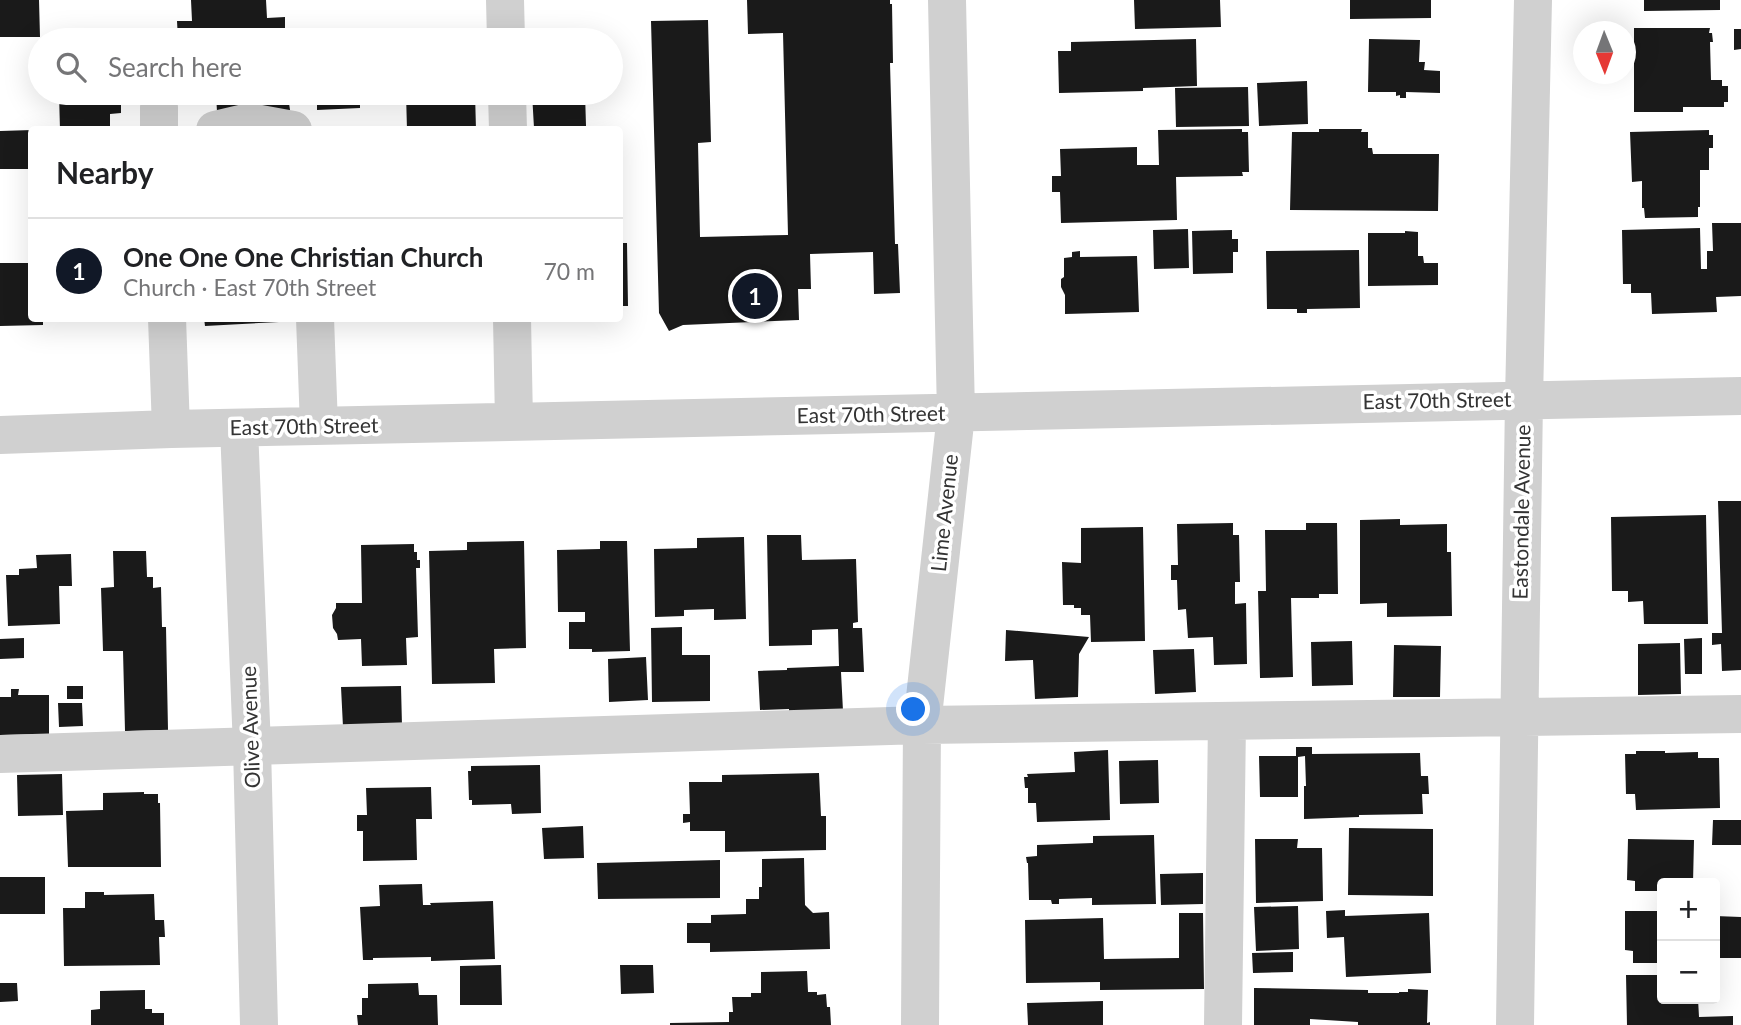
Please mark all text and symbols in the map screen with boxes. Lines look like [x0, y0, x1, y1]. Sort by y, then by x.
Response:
north arrow [1573, 21, 1636, 84]
search box [28, 28, 623, 105]
icon: search [52, 48, 90, 86]
text: Search here [108, 51, 242, 83]
text: Nearby [56, 154, 154, 190]
text: One One One Christian Church [123, 241, 484, 273]
text: 1 [72, 257, 86, 285]
text: 70 m [544, 257, 595, 285]
pin: 1 [732, 270, 778, 322]
text: Church · East 70th Street [123, 273, 376, 301]
street label: East 70th Street [1362, 386, 1512, 413]
street label: East 70th Street [796, 400, 946, 427]
street label: East 70th Street [229, 412, 379, 439]
street label: Eastondale Avenue [1506, 424, 1535, 600]
street label: Lime Avenue [925, 453, 962, 573]
street label: Olive Avenue [235, 665, 264, 789]
your location [896, 692, 930, 726]
map controls [1657, 878, 1720, 1004]
button: + [1657, 878, 1720, 941]
button: − [1657, 941, 1720, 1004]

